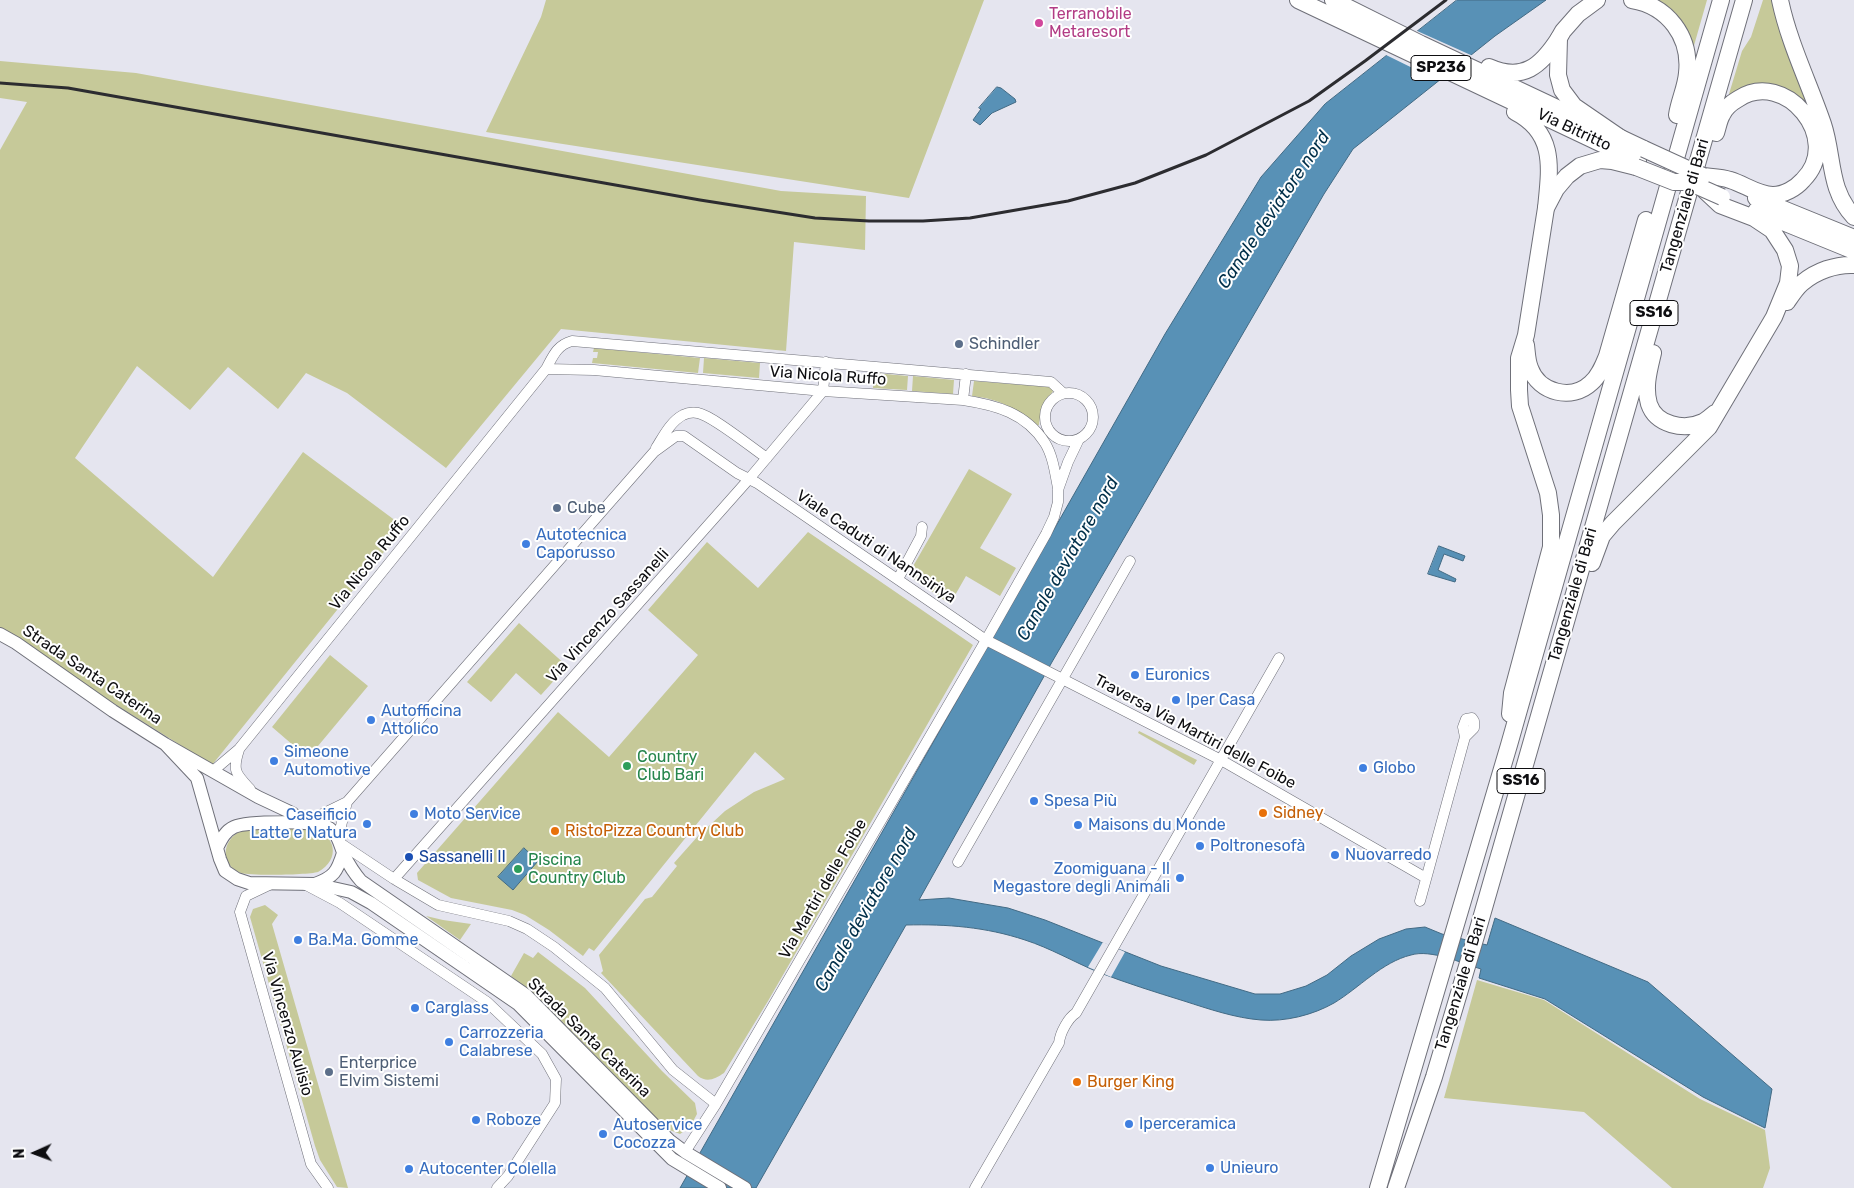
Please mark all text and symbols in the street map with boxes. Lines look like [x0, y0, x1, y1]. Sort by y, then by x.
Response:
place label: Terranobile Metaresort [1049, 4, 1132, 42]
marker: Terranobile Metaresort [1033, 17, 1045, 29]
road number: SP236 [1411, 56, 1471, 80]
street label: Via Bitritto [1534, 104, 1614, 156]
water label: Canale deviatore nord [1213, 127, 1335, 293]
street label: Tangenziale di Bari [1657, 137, 1713, 275]
road number: SS16 [1630, 300, 1678, 326]
place label: Schindler [969, 334, 1040, 354]
marker: Schindler [953, 338, 965, 350]
street label: Via Nicola Ruffo [769, 362, 887, 390]
water label: Canale deviatore nord [1012, 473, 1124, 645]
street label: Viale Caduti di Nannsiriya [792, 486, 960, 608]
place label: Cube [567, 498, 606, 518]
marker: Cube [551, 502, 563, 514]
street label: Via Nicola Ruffo [326, 512, 414, 614]
place label: Autotecnica Caporusso [536, 525, 627, 563]
street label: Tangenziale di Bari [1545, 526, 1601, 664]
marker: Autotecnica Caporusso [520, 538, 532, 550]
street label: Via Vincenzo Sassanelli [543, 545, 673, 687]
street label: Strada Santa Caterina [19, 621, 165, 729]
place label: Euronics [1145, 665, 1210, 685]
marker: Euronics [1129, 669, 1141, 681]
street label: Traversa Via Martiri delle Foibe [1091, 671, 1299, 793]
place label: Iper Casa [1186, 690, 1255, 710]
marker: Iper Casa [1170, 694, 1182, 706]
place label: Autofficina Attolico [381, 701, 462, 739]
marker: Autofficina Attolico [365, 714, 377, 726]
place label: Simeone Automotive [284, 742, 371, 780]
place label: Country Club Bari [637, 747, 704, 785]
marker: Simeone Automotive [268, 755, 280, 767]
place label: Globo [1373, 758, 1416, 778]
marker: Country Club Bari [621, 760, 633, 772]
marker: Globo [1357, 762, 1369, 774]
road number: SS16 [1497, 768, 1545, 794]
place label: Spesa Più [1044, 791, 1117, 811]
marker: Spesa Più [1028, 795, 1040, 807]
place label: Sidney [1273, 803, 1324, 823]
place label: Moto Service [424, 804, 521, 824]
place label: Caseificio Latte e Natura [250, 805, 357, 843]
marker: Sidney [1257, 807, 1269, 819]
marker: Moto Service [408, 808, 420, 820]
place label: Maisons du Monde [1088, 815, 1226, 835]
street label: Via Martiri delle Foibe [775, 816, 871, 962]
marker: Caseificio Latte e Natura [361, 818, 373, 830]
marker: Maisons du Monde [1072, 819, 1084, 831]
place label: RistoPizza Country Club [565, 821, 744, 841]
water label: Canale deviatore nord [810, 824, 922, 996]
marker: RistoPizza Country Club [549, 825, 561, 837]
place label: Poltronesofà [1210, 836, 1305, 856]
marker: Poltronesofà [1194, 840, 1206, 852]
place label: Nuovarredo [1345, 845, 1432, 865]
place label: Sassanelli II [419, 847, 506, 867]
marker: Nuovarredo [1329, 849, 1341, 861]
place label: Piscina Country Club [528, 850, 626, 888]
marker: Sassanelli II [403, 851, 415, 863]
place label: Zoomiguana - Il Megastore degli Animali [993, 859, 1170, 897]
marker: Piscina Country Club [512, 863, 524, 875]
marker: Zoomiguana - Il Megastore degli Animali [1174, 872, 1186, 884]
street label: Tangenziale di Bari [1432, 915, 1490, 1053]
place label: Ba.Ma. Gomme [308, 930, 418, 950]
marker: Ba.Ma. Gomme [292, 934, 304, 946]
street label: Via Vincenzo Aulisio [257, 950, 317, 1098]
street label: Strada Santa Caterina [523, 974, 655, 1102]
place label: Carglass [425, 998, 489, 1018]
marker: Carglass [409, 1002, 421, 1014]
place label: Carrozzeria Calabrese [459, 1023, 544, 1061]
marker: Carrozzeria Calabrese [443, 1036, 455, 1048]
place label: Enterprice Elvim Sistemi [339, 1053, 439, 1091]
marker: Enterprice Elvim Sistemi [323, 1066, 335, 1078]
place label: Burger King [1087, 1072, 1174, 1092]
marker: Burger King [1071, 1076, 1083, 1088]
place label: Roboze [486, 1110, 541, 1130]
marker: Roboze [470, 1114, 482, 1126]
place label: Iperceramica [1139, 1114, 1236, 1134]
place label: Autoservice Cocozza [613, 1115, 702, 1153]
marker: Iperceramica [1123, 1118, 1135, 1130]
north arrow [10, 1128, 60, 1178]
marker: Autoservice Cocozza [597, 1128, 609, 1140]
text: N [11, 1148, 28, 1159]
place label: Unieuro [1220, 1158, 1278, 1178]
place label: Autocenter Colella [419, 1159, 557, 1179]
marker: Unieuro [1204, 1162, 1216, 1174]
marker: Autocenter Colella [403, 1163, 415, 1175]

